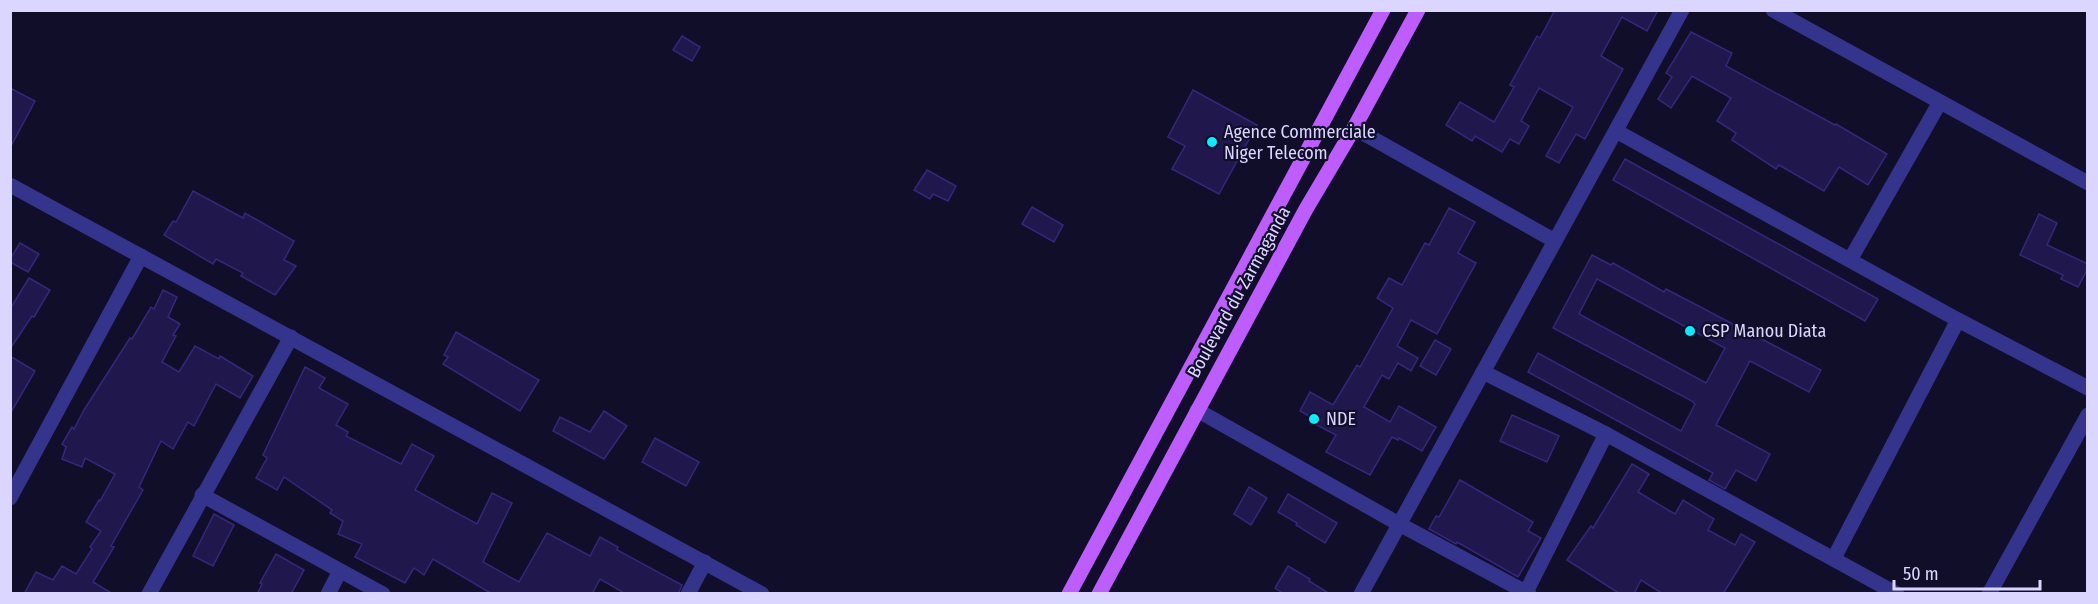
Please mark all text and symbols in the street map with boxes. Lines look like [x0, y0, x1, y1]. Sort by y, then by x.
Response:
place label: Agence Commerciale Niger Telecom [1224, 121, 1376, 164]
marker: Agence Commerciale Niger Telecom [1205, 135, 1219, 149]
street label: Boulevard du Zarmaganda [1183, 202, 1295, 381]
place label: CSP Manou Diata [1702, 320, 1826, 342]
marker: CSP Manou Diata [1683, 324, 1697, 338]
place label: NDE [1326, 408, 1356, 430]
marker: NDE [1307, 412, 1321, 426]
scale bar [1894, 553, 2040, 591]
text: 50 m [1903, 563, 1939, 585]

